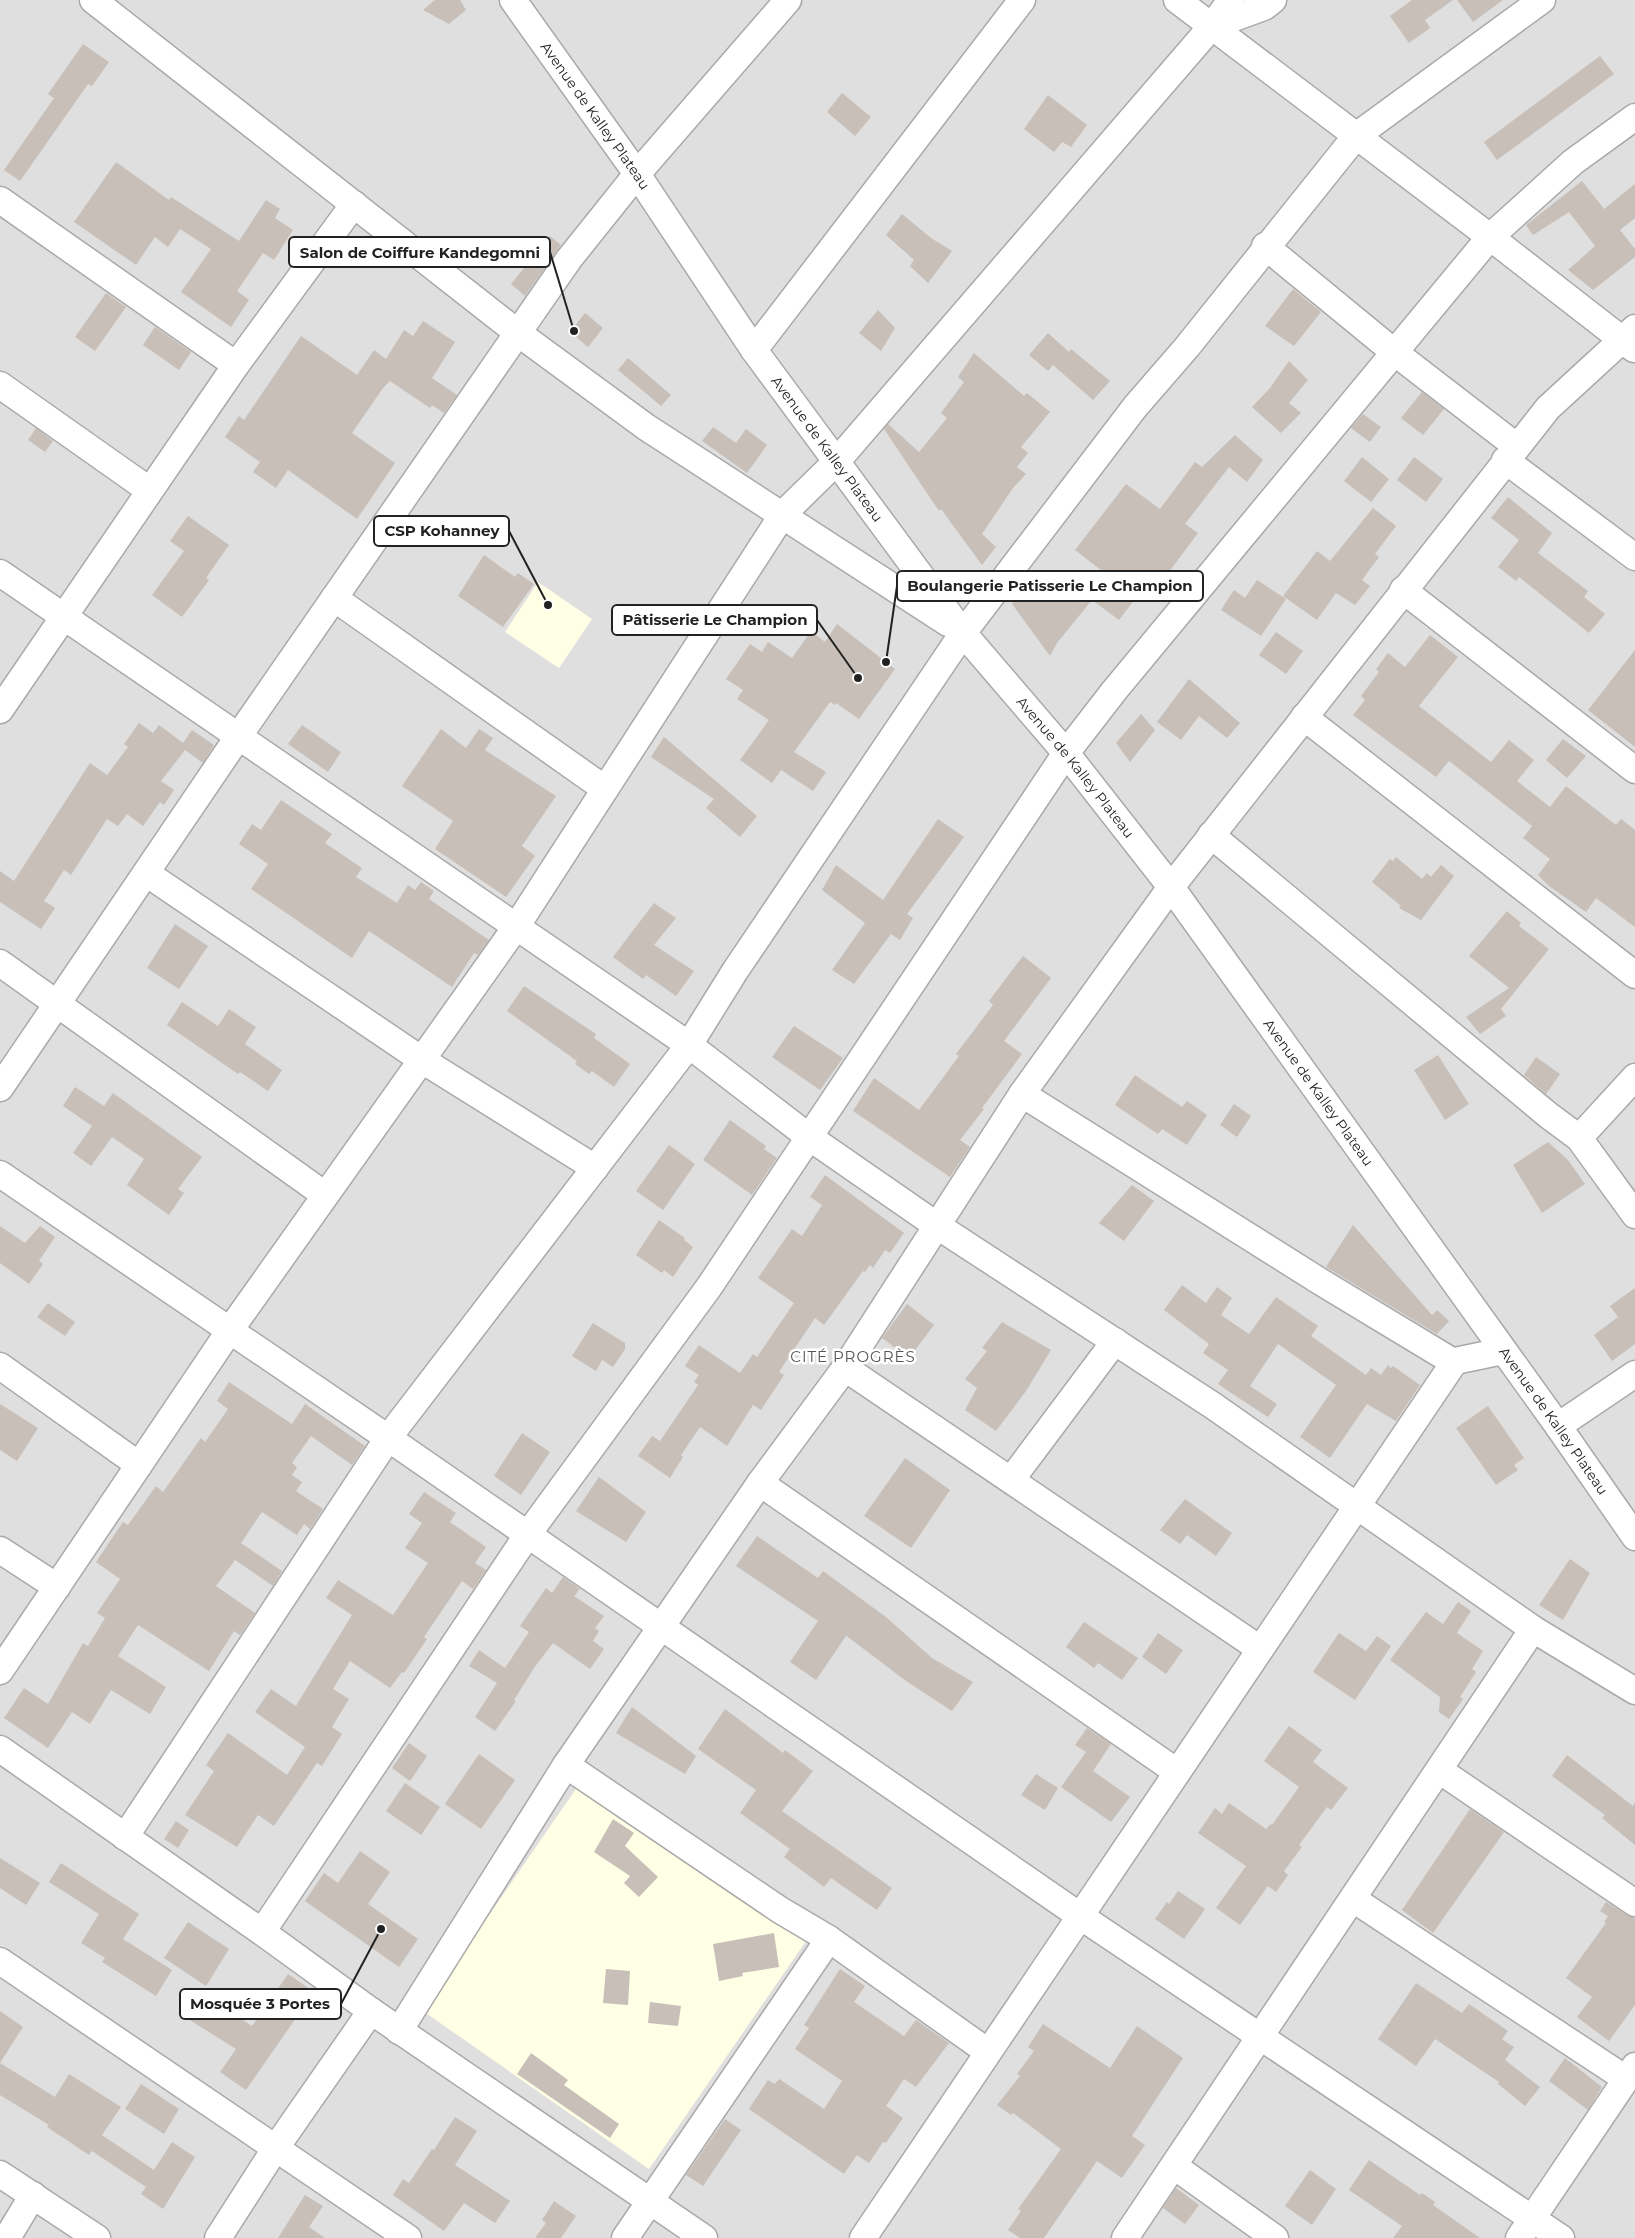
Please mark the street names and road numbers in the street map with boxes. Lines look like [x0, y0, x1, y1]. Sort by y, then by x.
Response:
street label: Avenue de Kalley Plateau [537, 38, 654, 193]
street label: Avenue de Kalley Plateau [767, 372, 887, 525]
street label: Avenue de Kalley Plateau [1013, 693, 1138, 842]
street label: Avenue de Kalley Plateau [1260, 1015, 1377, 1169]
street label: Avenue de Kalley Plateau [1495, 1343, 1612, 1498]

